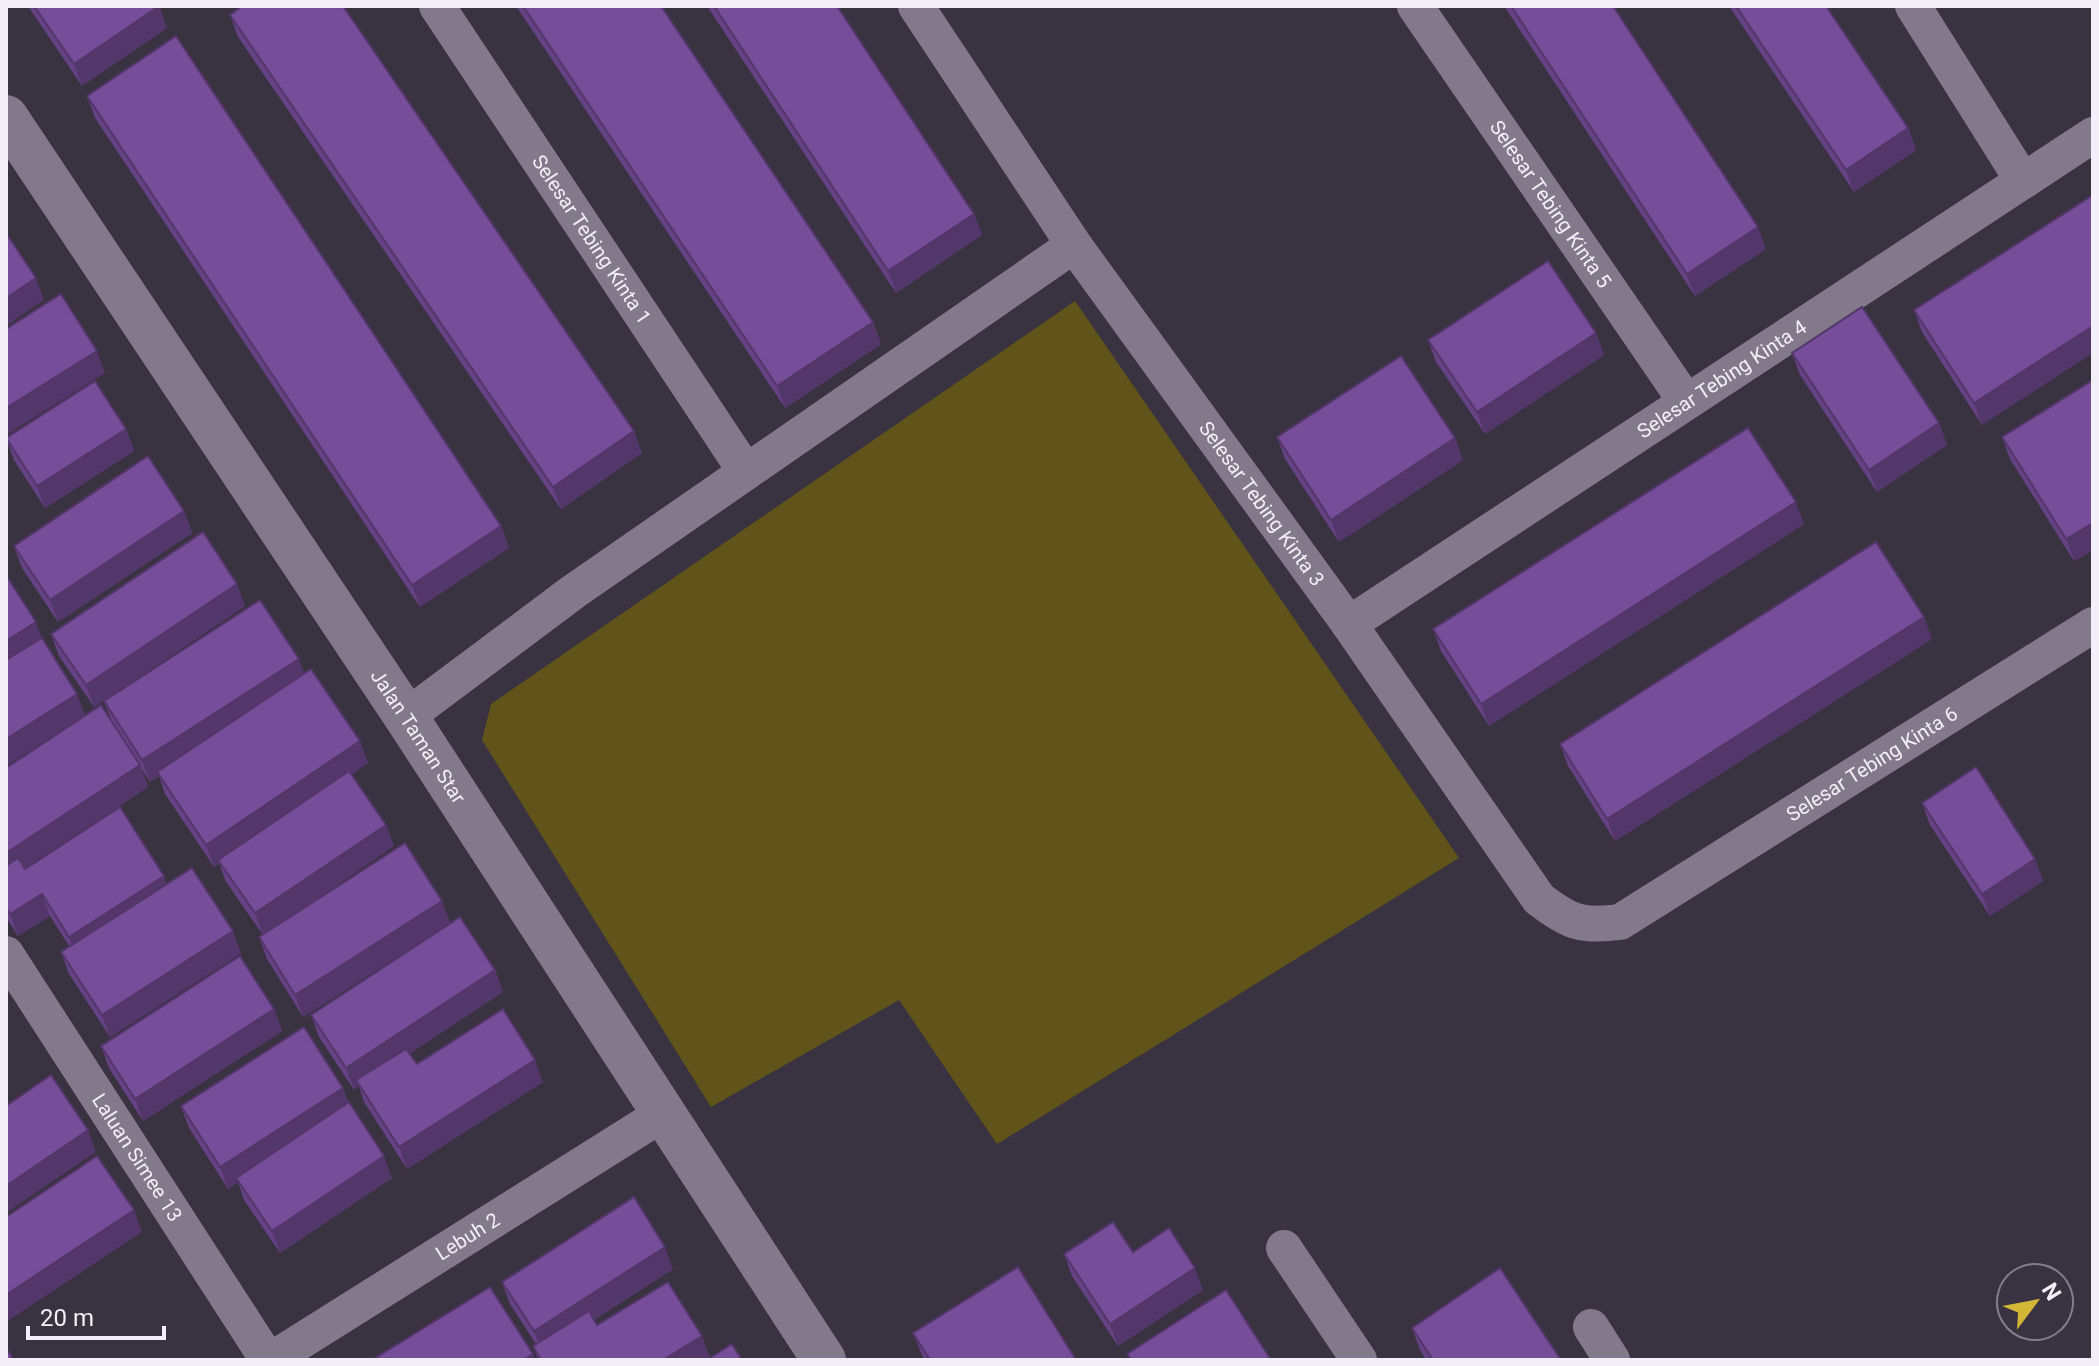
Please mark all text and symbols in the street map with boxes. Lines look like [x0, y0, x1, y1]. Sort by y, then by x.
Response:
street label: Selesar Tebing Kinta 5 [1485, 116, 1616, 292]
street label: Selesar Tebing Kinta 1 [527, 150, 656, 328]
street label: Selesar Tebing Kinta 4 [1633, 315, 1811, 443]
street label: Selesar Tebing Kinta 3 [1194, 417, 1329, 591]
street label: Jalan Taman Star [366, 665, 471, 808]
street label: Selesar Tebing Kinta 6 [1782, 701, 1962, 827]
street label: Laluan Simee 13 [87, 1089, 187, 1226]
street label: Lebuh 2 [431, 1208, 504, 1266]
north arrow [1995, 1262, 2075, 1342]
text: N [2037, 1278, 2066, 1305]
scale bar [28, 1290, 164, 1340]
text: 20 m [40, 1304, 94, 1332]

